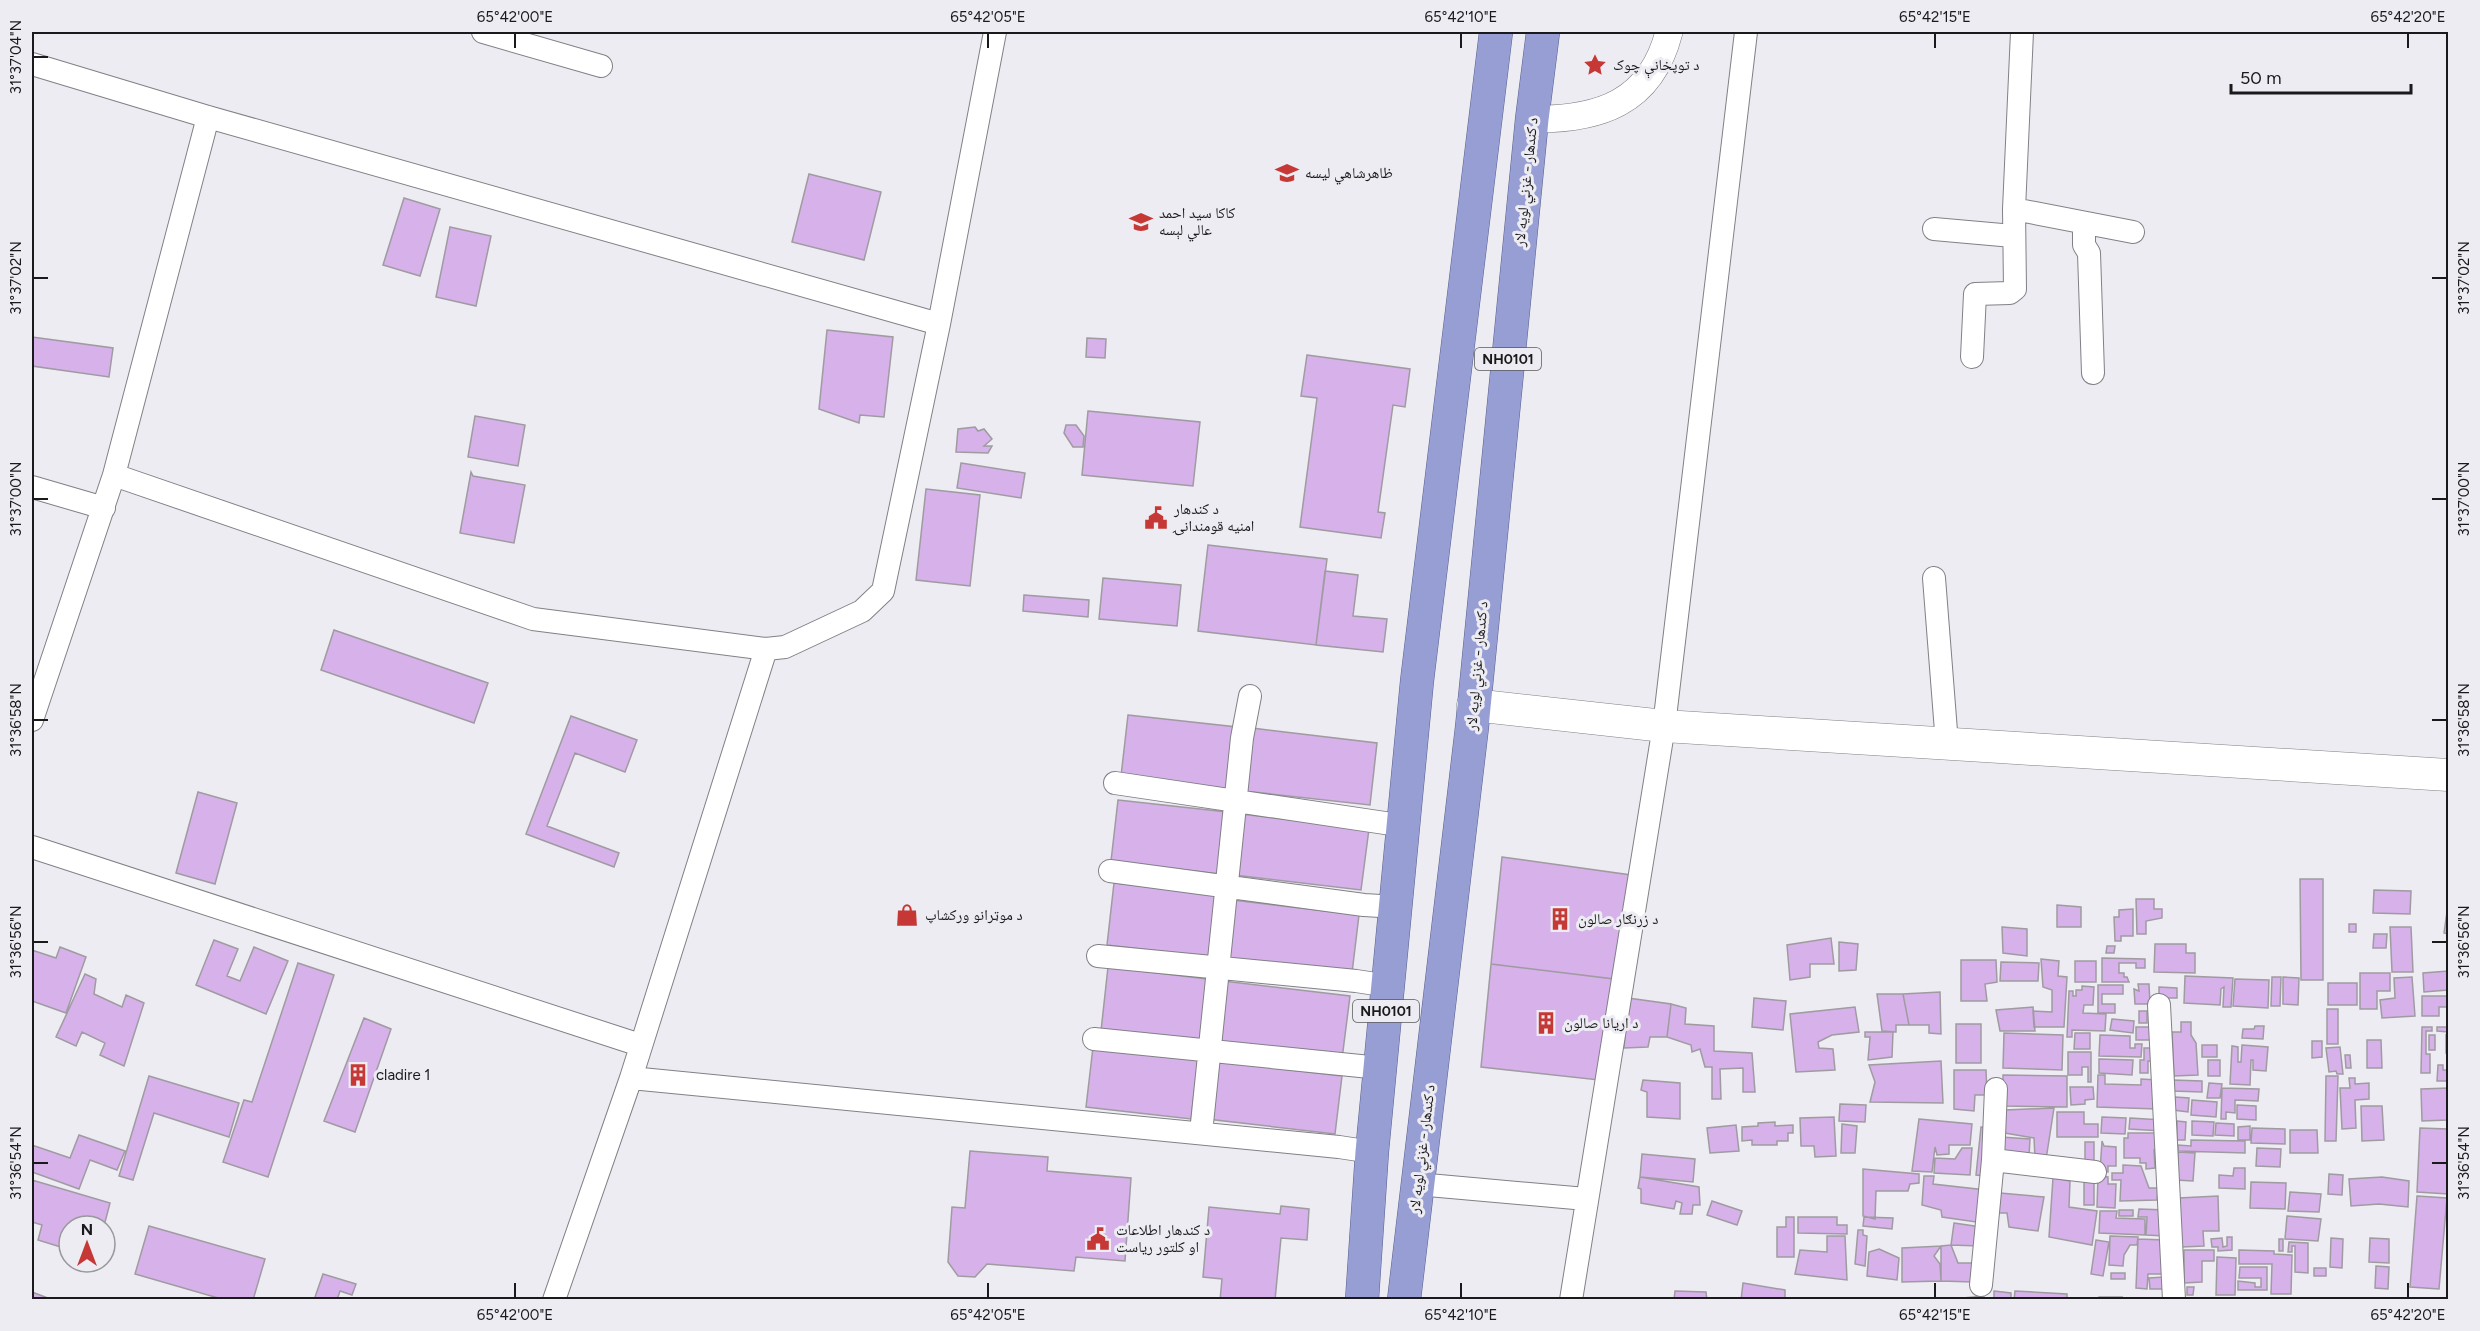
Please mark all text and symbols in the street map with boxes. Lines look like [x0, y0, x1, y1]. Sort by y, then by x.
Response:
text: 65°42'00"E [477, 8, 553, 26]
text: 65°42'05"E [950, 8, 1026, 26]
text: 65°42'10"E [1425, 8, 1497, 26]
text: 65°42'15"E [1899, 8, 1971, 26]
text: 65°42'20"E [2370, 8, 2446, 26]
text: 31°37'04"N [7, 20, 25, 94]
place icon: د توپخانې چوک [1582, 52, 1608, 78]
place label: د توپخانې چوک [1613, 56, 1700, 79]
scale bar [2231, 57, 2411, 95]
text: 50 m [2240, 67, 2282, 89]
street label: د کندهار - غزني لويه لار [1510, 117, 1545, 249]
school or university icon: ظاهرشاهي لیسه [1274, 160, 1300, 186]
place label: ظاهرشاهي لیسه [1305, 164, 1393, 185]
place label: کاکا سید احمد عالي لېسه [1159, 204, 1235, 242]
school or university icon: کاکا سید احمد عالي لېسه [1128, 209, 1154, 235]
text: 31°37'02"N [7, 241, 25, 315]
text: 31°37'02"N [2455, 241, 2473, 315]
road number: NH0101 [1475, 348, 1541, 370]
text: 31°37'00"N [7, 462, 25, 536]
text: 31°37'00"N [2455, 462, 2473, 536]
place label: د کندهار امنيه قومندانۍ [1173, 500, 1254, 536]
public building icon: د کندهار امنيه قومندانۍ [1143, 505, 1169, 531]
street label: د کندهار - غزني لويه لار [1462, 601, 1494, 733]
text: 31°36'58"N [7, 683, 25, 757]
text: 31°36'58"N [2455, 683, 2473, 757]
shop icon: د موټرانو ورکشاپ [894, 902, 920, 928]
text: 31°36'56"N [7, 905, 25, 979]
text: 31°36'56"N [2455, 905, 2473, 979]
place label: د موټرانو ورکشاپ [925, 906, 1023, 924]
building icon: د زرنګار صالون [1547, 906, 1573, 932]
place label: د زرنګار صالون [1578, 910, 1658, 929]
road number: NH0101 [1353, 1000, 1419, 1022]
building icon: د اریانا صالون [1533, 1010, 1559, 1036]
place label: د اریانا صالون [1564, 1014, 1638, 1033]
building icon: cladire 1 [345, 1062, 371, 1088]
place label: cladire 1 [376, 1066, 431, 1084]
street label: د کندهار - غزني لويه لار [1405, 1084, 1442, 1216]
text: 31°36'54"N [7, 1126, 25, 1200]
text: 31°36'54"N [2455, 1126, 2473, 1200]
north arrow [57, 1214, 117, 1274]
text: N [81, 1220, 93, 1239]
place label: د کندهار اطلاعات او کلتور رياست [1116, 1221, 1210, 1256]
public building icon: د کندهار اطلاعات او کلتور رياست [1085, 1226, 1111, 1252]
text: 65°42'00"E [477, 1306, 553, 1324]
text: 65°42'05"E [950, 1306, 1026, 1324]
text: 65°42'10"E [1425, 1306, 1497, 1324]
text: 65°42'15"E [1899, 1306, 1971, 1324]
text: 65°42'20"E [2370, 1306, 2446, 1324]

